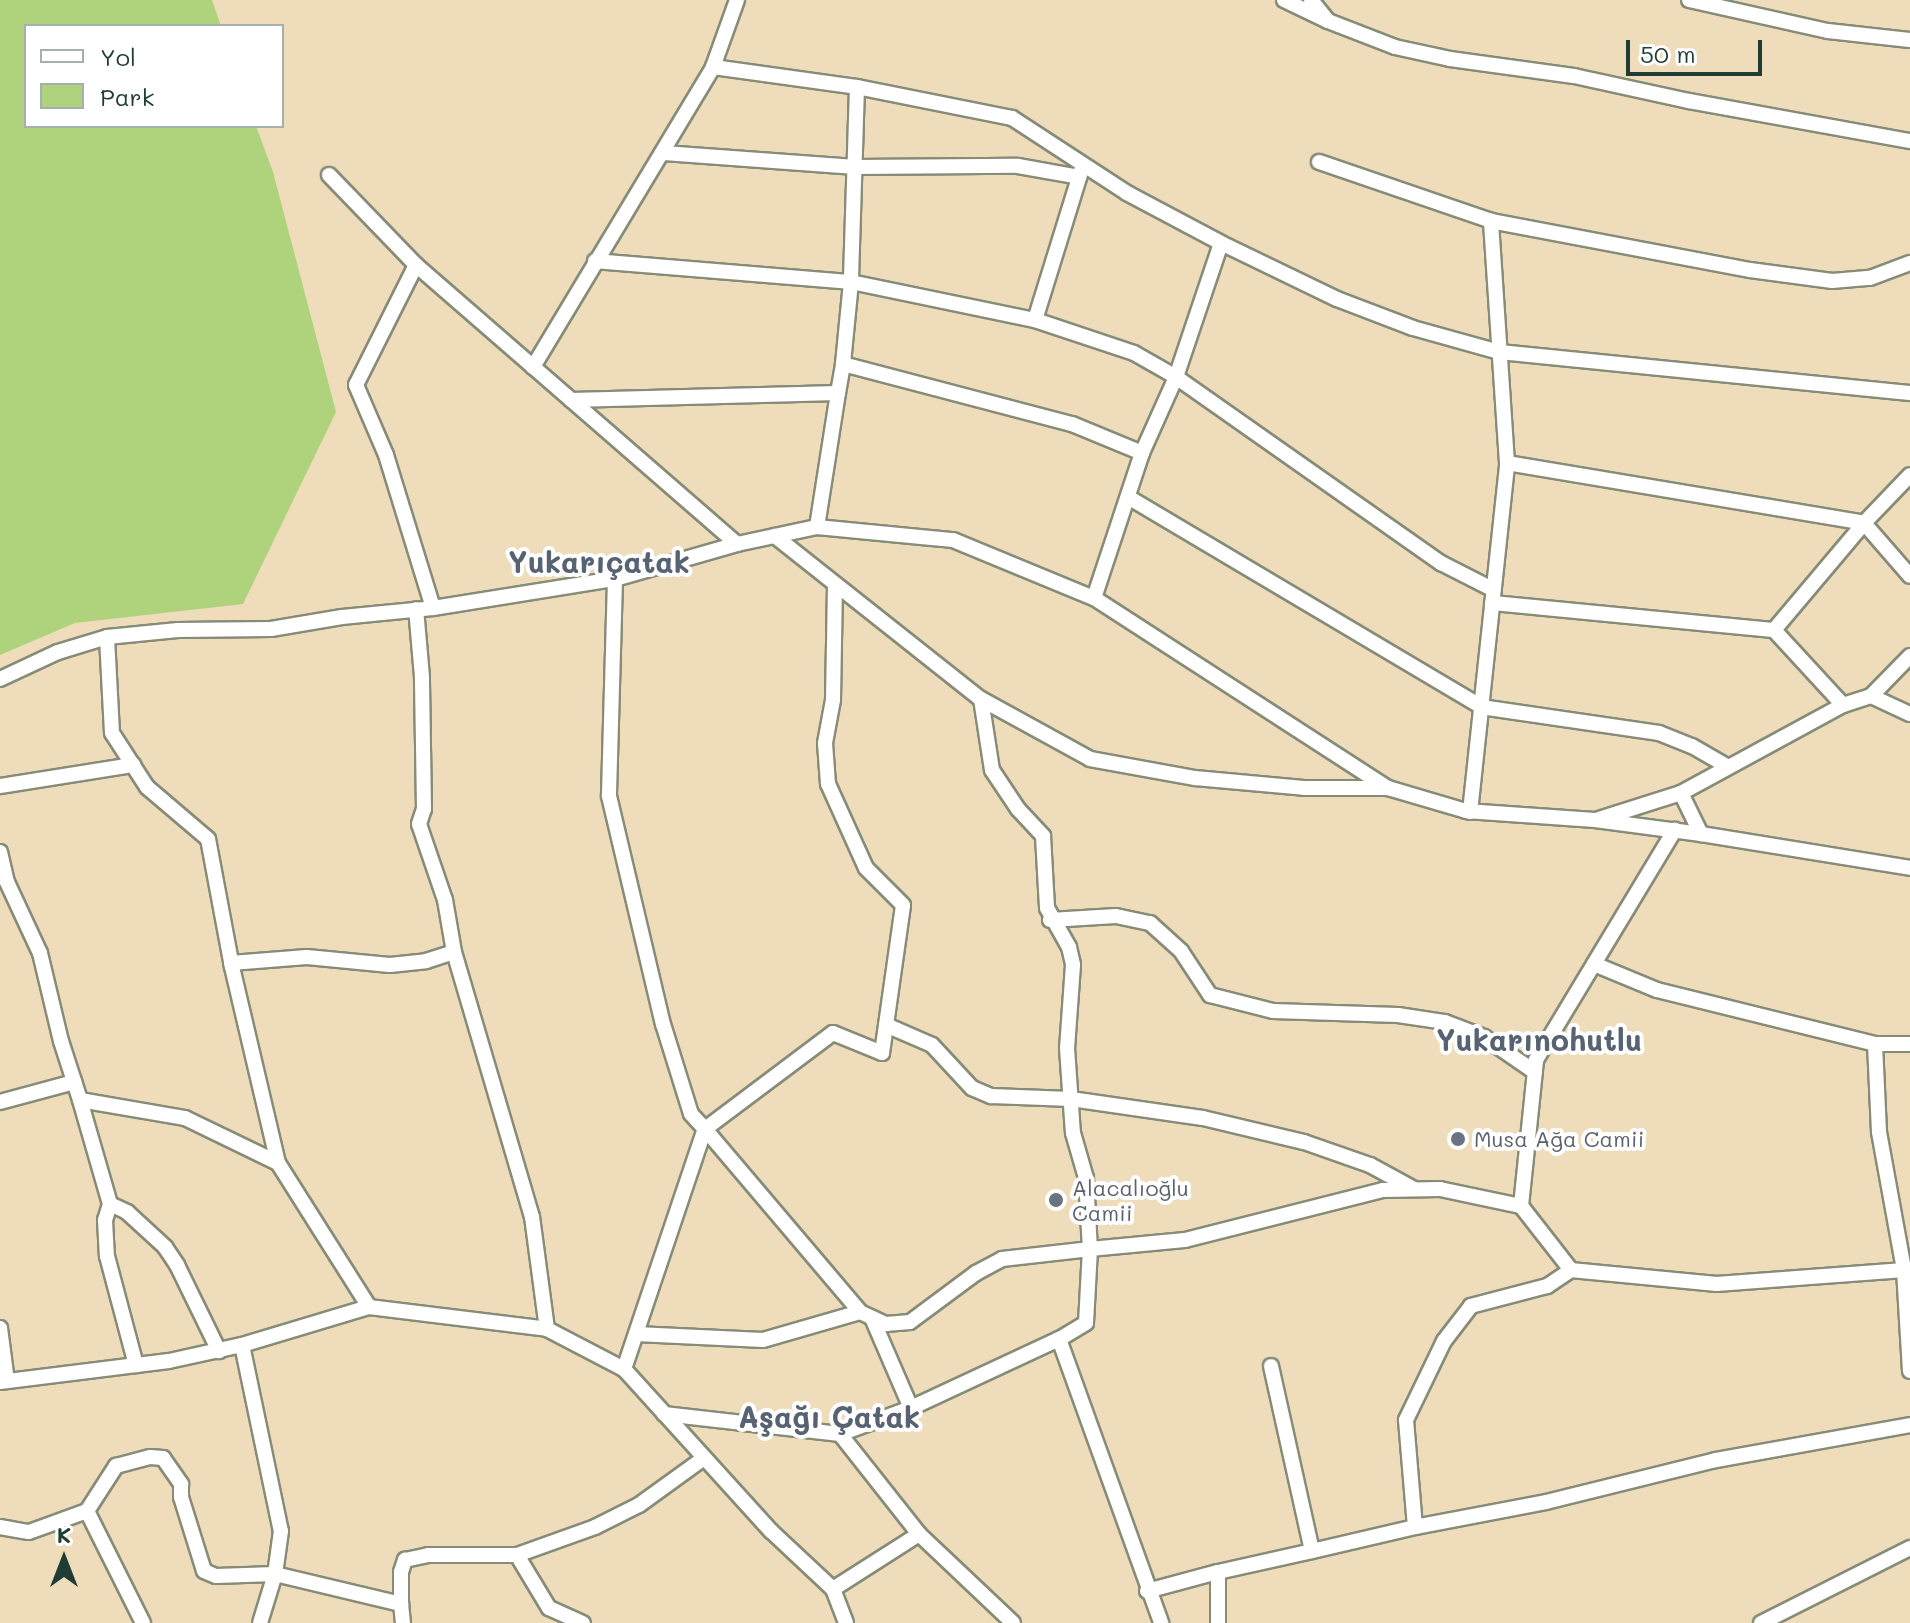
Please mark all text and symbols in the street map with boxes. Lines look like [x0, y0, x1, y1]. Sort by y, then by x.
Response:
legend [24, 24, 284, 128]
scale bar [1630, 24, 1766, 74]
text: 50 m [1640, 38, 1696, 69]
text: Yol [100, 41, 136, 72]
text: Park [100, 81, 154, 112]
district label: Yukarıçatak [508, 543, 690, 579]
district label: Yukarınohutlu [1436, 1021, 1642, 1057]
place label: Musa Ağa Camii [1474, 1126, 1644, 1152]
marker: Musa Ağa Camii [1449, 1130, 1467, 1148]
place label: Alacalıoğlu Camii [1072, 1174, 1189, 1226]
marker: Alacalıoğlu Camii [1047, 1191, 1065, 1209]
district label: Aşağı Çatak [738, 1398, 920, 1434]
north arrow [24, 1519, 104, 1599]
text: K [57, 1520, 71, 1549]

